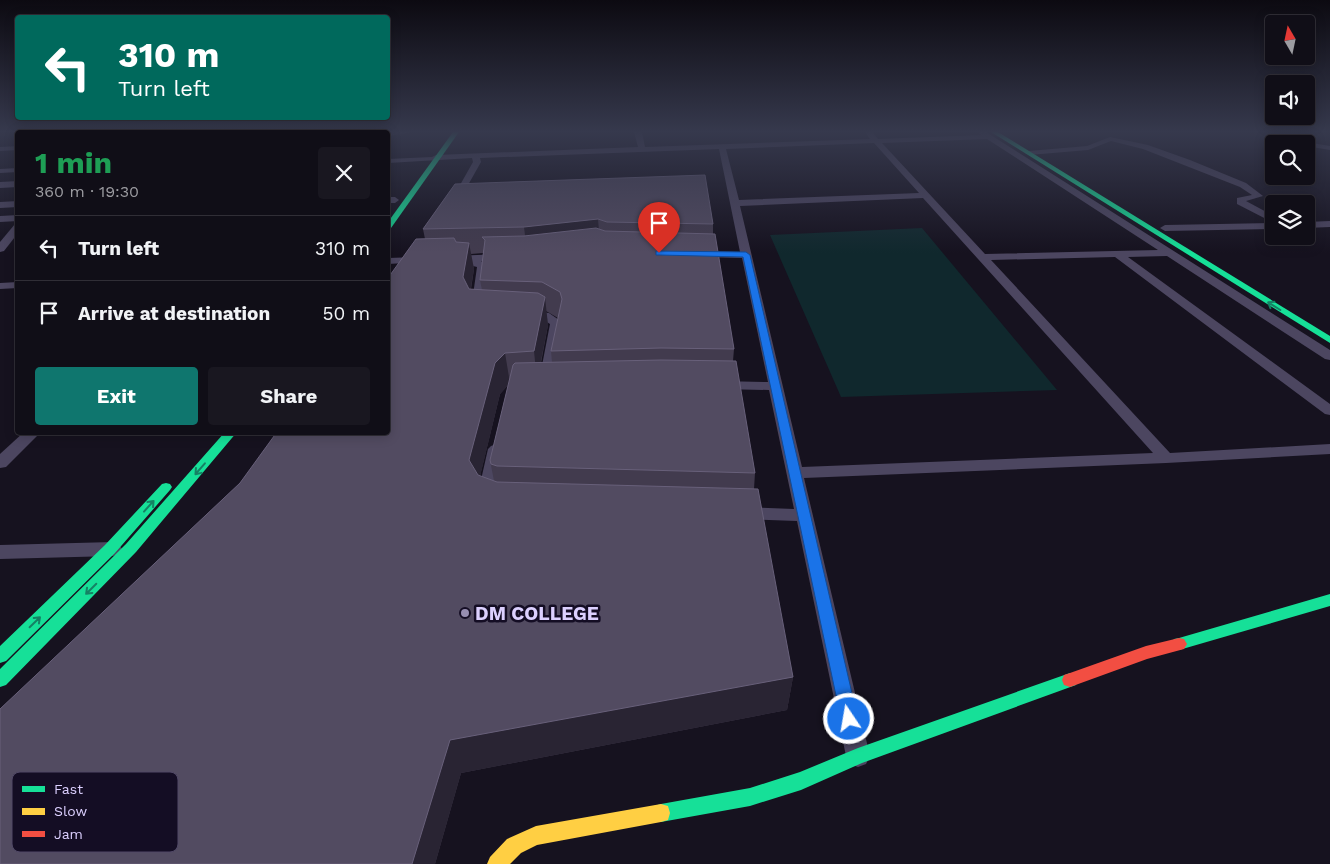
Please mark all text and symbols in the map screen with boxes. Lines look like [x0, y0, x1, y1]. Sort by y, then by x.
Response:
north arrow [1265, 15, 1315, 65]
map controls [1265, 15, 1315, 245]
text: 310 m [118, 34, 219, 76]
icon: left [35, 35, 100, 100]
button: sound [1265, 75, 1315, 125]
text: Turn left [118, 76, 210, 101]
button: search [1265, 135, 1315, 185]
text: 1 min [35, 145, 112, 180]
button: close [318, 147, 370, 199]
text: 360 m · 19:30 [35, 182, 139, 201]
button: layers [1265, 195, 1315, 245]
pin [638, 202, 680, 253]
icon: arrive [645, 209, 673, 237]
icon: left [35, 234, 63, 262]
text: Turn left [78, 237, 159, 260]
text: 310 m [315, 237, 370, 260]
icon: arrive [35, 299, 63, 327]
one-way arrow [1267, 300, 1281, 310]
text: Arrive at destination [78, 302, 270, 325]
text: 50 m [323, 302, 370, 325]
button: Exit [35, 367, 198, 425]
button: Share [208, 367, 370, 425]
one-way arrow [195, 463, 206, 476]
one-way arrow [143, 499, 155, 512]
one-way arrow [85, 583, 97, 595]
place label: DM COLLEGE [475, 602, 599, 625]
marker: DM COLLEGE [459, 607, 471, 619]
one-way arrow [29, 615, 41, 628]
position arrow [822, 692, 874, 744]
legend [12, 772, 178, 852]
text: Fast [54, 781, 83, 797]
text: Slow [54, 803, 87, 819]
text: Jam [54, 826, 83, 842]

